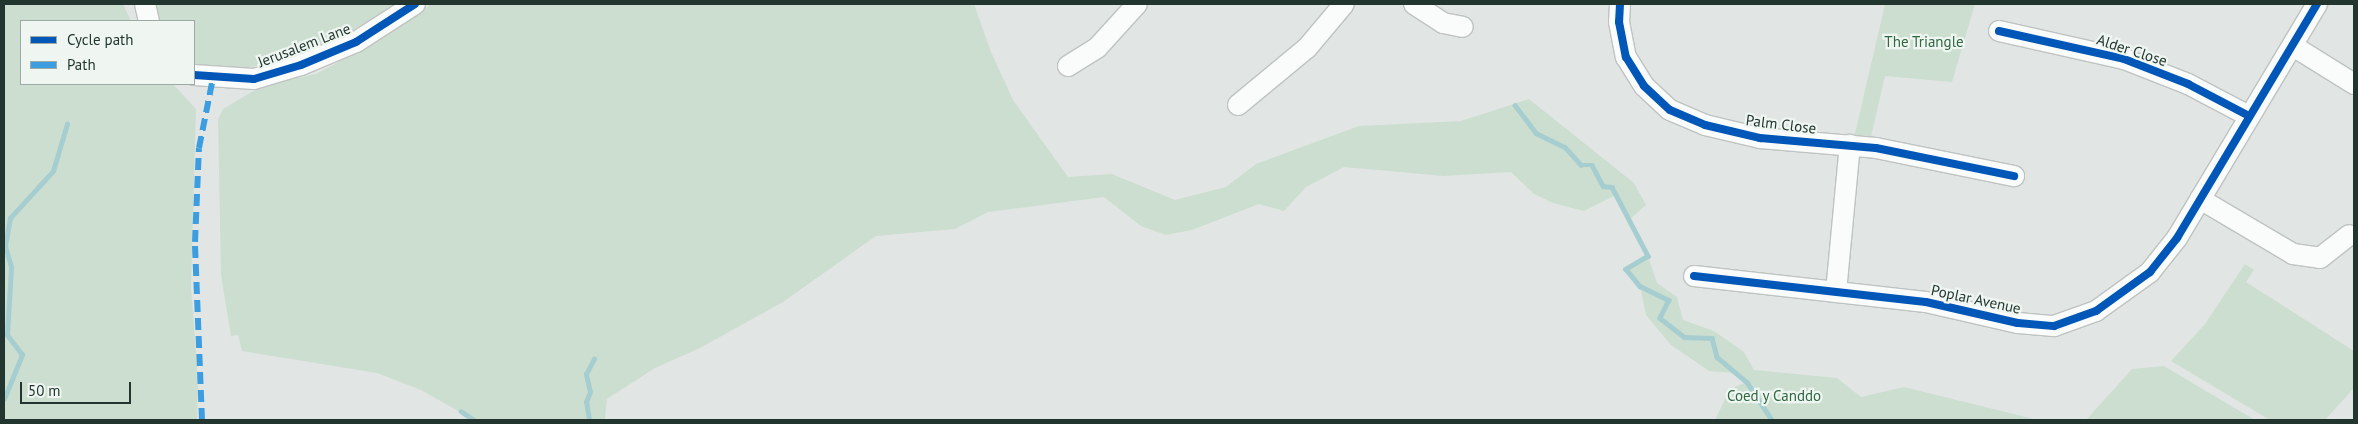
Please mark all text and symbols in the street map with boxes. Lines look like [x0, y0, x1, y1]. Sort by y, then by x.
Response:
street label: Jerusalem Lane [255, 19, 353, 71]
legend [20, 20, 195, 85]
text: Cycle path [67, 30, 133, 49]
street label: Alder Close [2095, 30, 2169, 70]
park label: The Triangle [1884, 33, 1964, 51]
text: Path [67, 55, 96, 74]
street label: Palm Close [1745, 111, 1817, 137]
street label: Poplar Avenue [1929, 281, 2023, 317]
scale bar [22, 372, 134, 404]
text: 50 m [28, 381, 61, 400]
park label: Coed y Canddo [1727, 387, 1821, 405]

